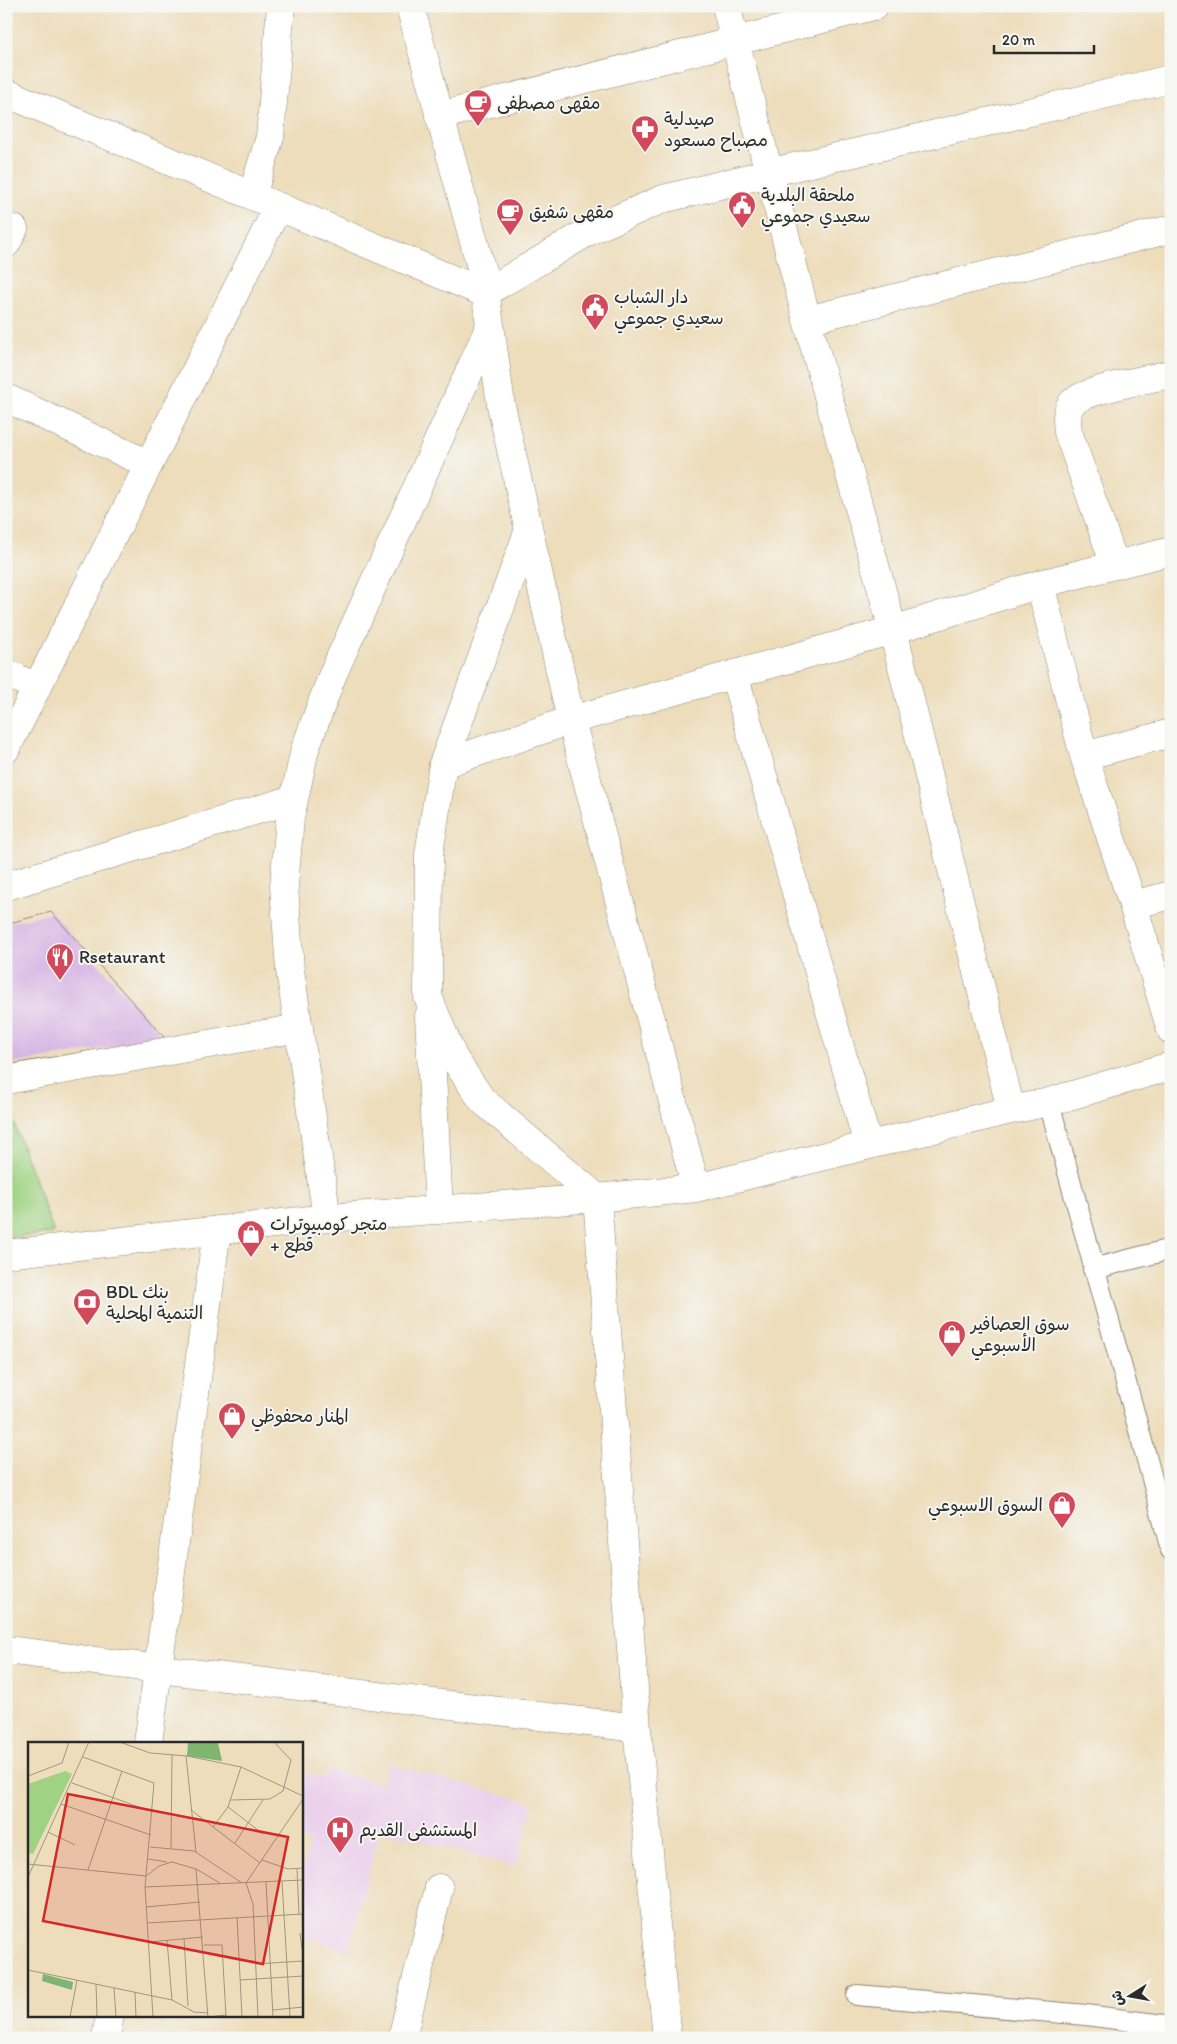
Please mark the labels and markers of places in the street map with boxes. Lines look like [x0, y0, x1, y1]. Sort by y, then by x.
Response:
cafe icon: مقهى مصطفى [463, 88, 493, 127]
place label: مقهى مصطفى [497, 92, 601, 114]
place label: صيدلية مصباح مسعود [664, 108, 768, 152]
pharmacy icon: صيدلية مصباح مسعود [630, 114, 660, 153]
place label: ملحقة البلدية سعيدي جموعي [761, 184, 871, 232]
public building icon: ملحقة البلدية سعيدي جموعي [727, 190, 757, 229]
cafe icon: مقهى شفيق [495, 197, 525, 236]
place label: مقهى شفيق [529, 201, 614, 223]
place label: دار الشباب سعيدي جموعي [614, 286, 724, 334]
public building icon: دار الشباب سعيدي جموعي [580, 292, 610, 331]
restaurant icon: Rsetaurant [45, 942, 75, 981]
place label: Rsetaurant [79, 946, 166, 968]
place label: متجر كومبيوترات + قطع [270, 1213, 387, 1258]
shop icon: متجر كومبيوترات + قطع [236, 1219, 266, 1258]
place label: BDL بنك التنمية المحلية [106, 1281, 203, 1324]
bank icon: BDL بنك التنمية المحلية [72, 1287, 102, 1326]
place label: سوق العصافير الأسبوعي [969, 1313, 1070, 1361]
shop icon: سوق العصافير الأسبوعي [937, 1319, 967, 1358]
shop icon: المنار محفوظي [217, 1401, 247, 1440]
place label: المنار محفوظي [251, 1405, 349, 1432]
shop icon: السوق الاسبوعي [1047, 1490, 1077, 1529]
place label: السوق الاسبوعي [928, 1494, 1043, 1521]
hospital icon: المستشفى القديم [325, 1815, 355, 1854]
place label: المستشفى القديم [359, 1819, 477, 1844]

